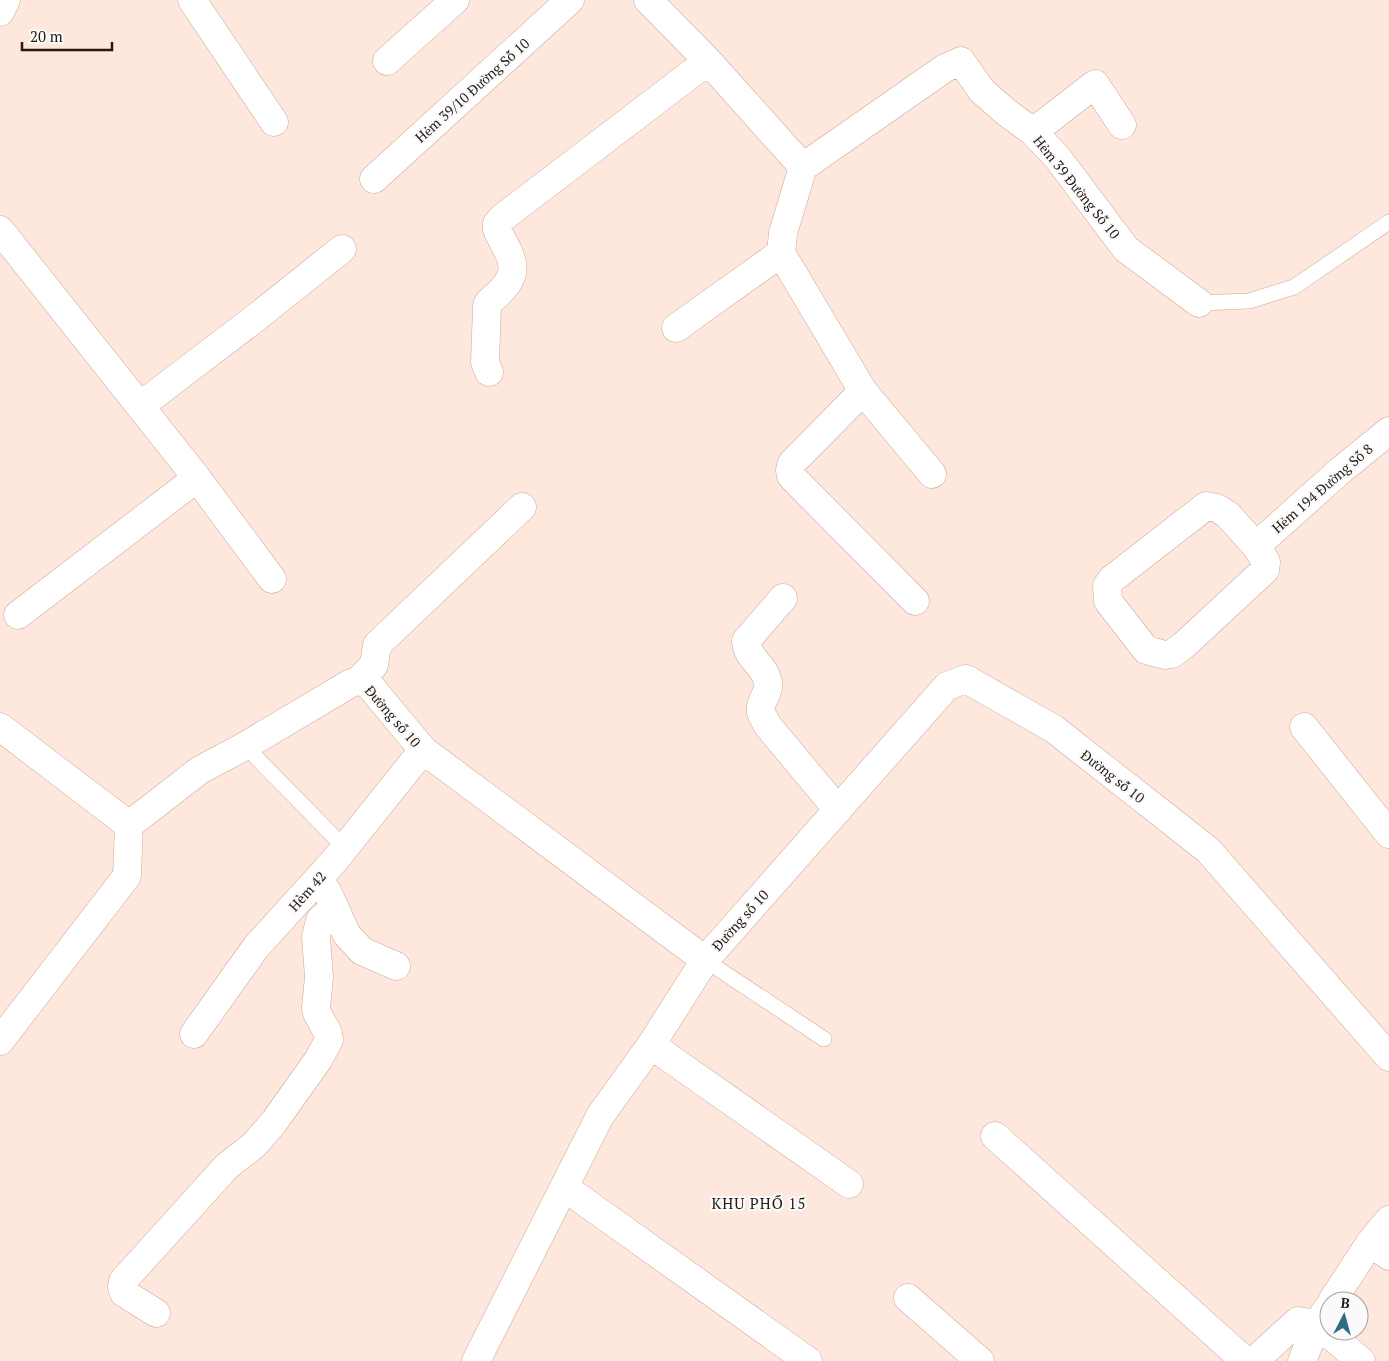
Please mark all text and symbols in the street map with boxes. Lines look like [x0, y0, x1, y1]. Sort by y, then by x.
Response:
scale bar [22, 20, 112, 52]
text: 20 m [30, 26, 63, 46]
street label: Hẻm 39/10 Đường Số 10 [411, 34, 533, 146]
street label: Hẻm 39 Đường Số 10 [1029, 131, 1125, 243]
street label: Hẻm 194 Đường Số 8 [1268, 439, 1376, 537]
street label: Đường số 10 [361, 681, 425, 751]
street label: Đường số 10 [1077, 745, 1149, 807]
street label: Hèm 42 [284, 867, 330, 915]
street label: Đường số 10 [707, 885, 773, 955]
district label: KHU PHỐ 15 [712, 1193, 806, 1213]
north arrow [1319, 1291, 1369, 1341]
text: B [1340, 1293, 1351, 1312]

